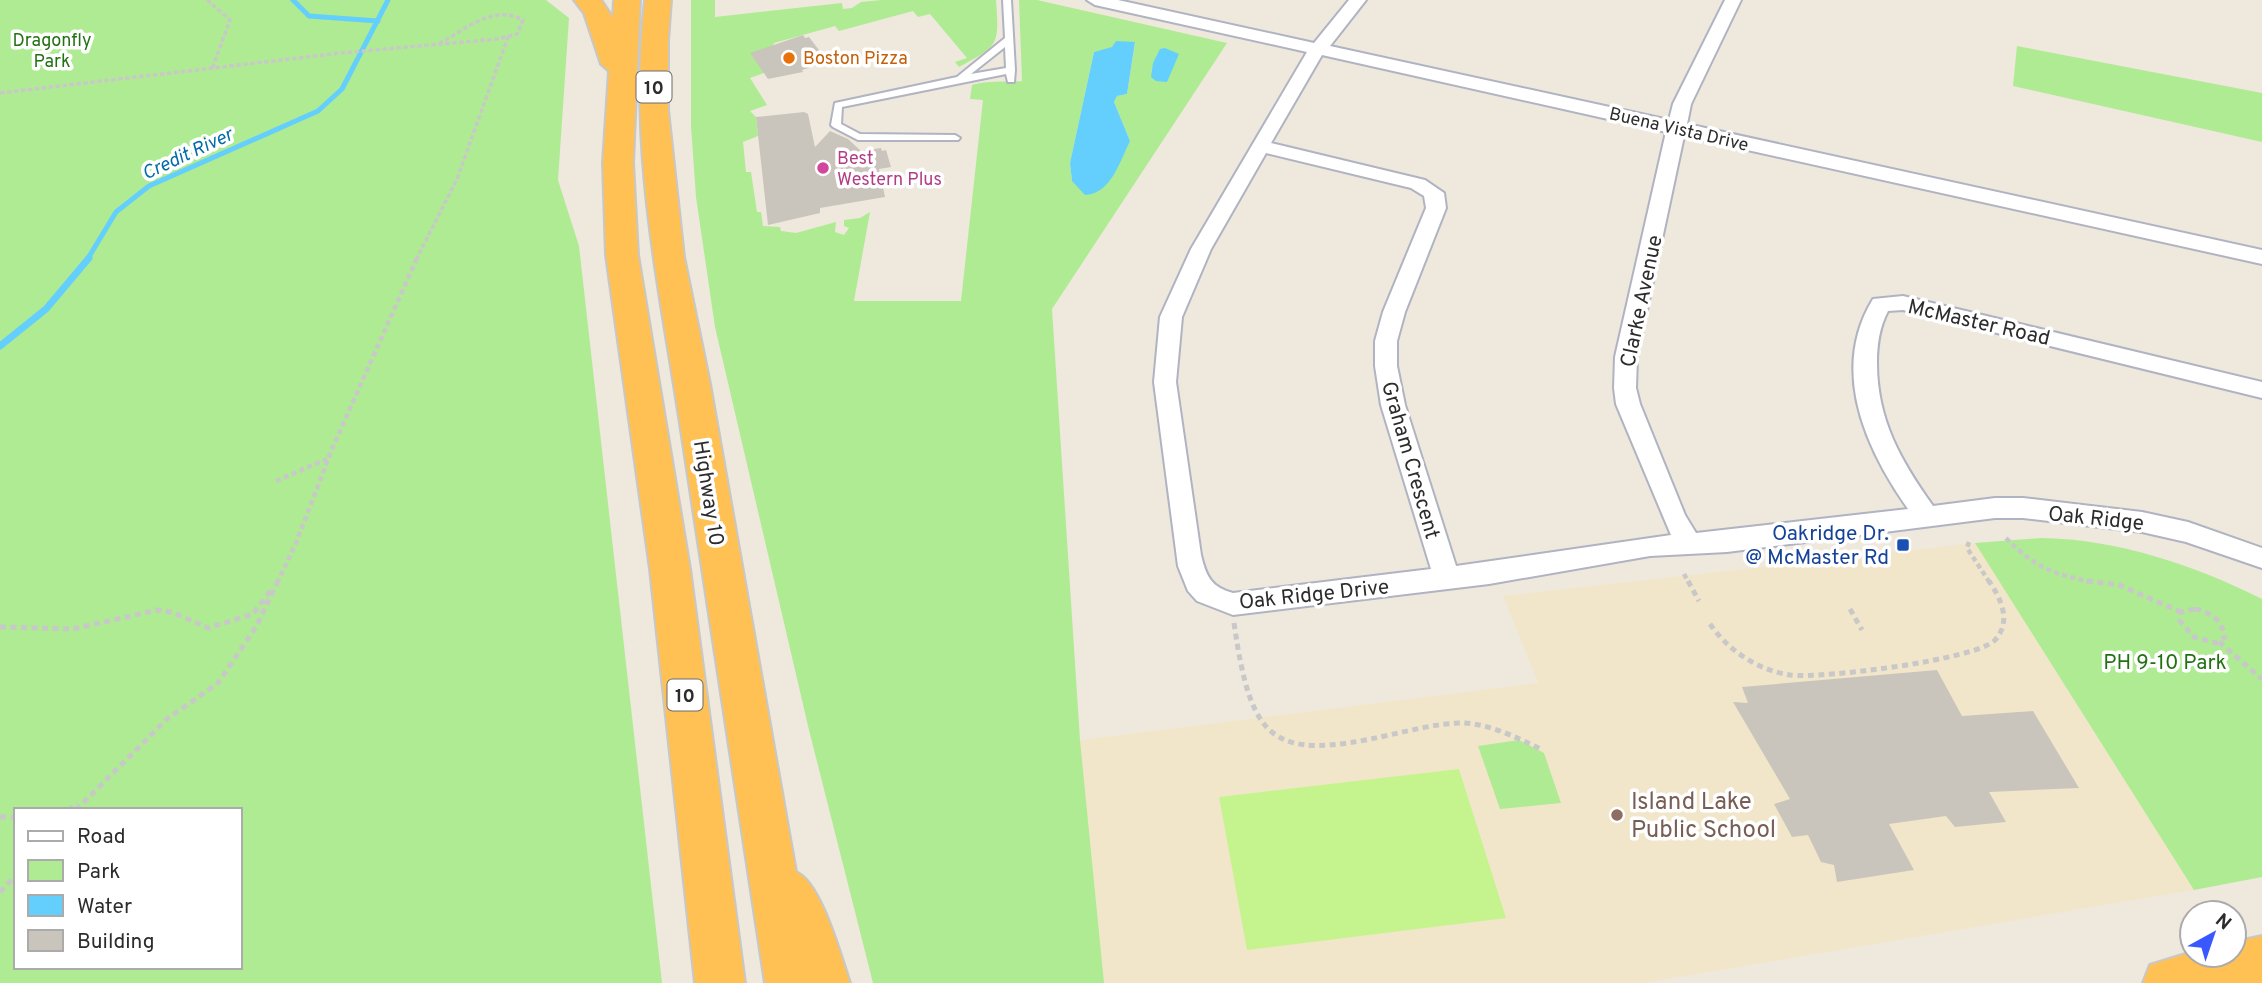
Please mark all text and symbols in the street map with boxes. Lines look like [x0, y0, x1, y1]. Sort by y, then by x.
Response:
park label: Dragonfly Park [12, 30, 92, 74]
place label: Boston Pizza [803, 48, 908, 71]
marker: Boston Pizza [781, 50, 797, 66]
road number: 10 [636, 72, 672, 102]
street label: Buena Vista Drive [1607, 103, 1751, 158]
water label: Credit River [139, 123, 239, 186]
place label: Best Western Plus [837, 148, 942, 192]
marker: Best Western Plus [815, 160, 831, 176]
street label: Clarke Avenue [1615, 233, 1670, 370]
street label: McMaster Road [1905, 294, 2053, 353]
street label: Graham Crescent [1374, 378, 1445, 542]
street label: Highway 10 [686, 438, 729, 548]
street label: Oak Ridge [2047, 501, 2145, 538]
place label: Oakridge Dr. @ McMaster Rd [1745, 521, 1889, 572]
marker: Oakridge Dr. @ McMaster Rd [1895, 537, 1911, 553]
street label: Oak Ridge Drive [1238, 574, 1391, 617]
park label: PH 9-10 Park [2103, 650, 2227, 677]
road number: 10 [668, 680, 702, 710]
place label: Island Lake Public School [1631, 788, 1776, 846]
marker: Island Lake Public School [1609, 807, 1625, 823]
legend [14, 808, 242, 969]
text: Road [77, 824, 126, 851]
text: Park [77, 859, 120, 886]
text: Water [77, 894, 132, 921]
north arrow [2178, 899, 2248, 969]
text: N [2210, 909, 2236, 936]
text: Building [77, 929, 155, 956]

